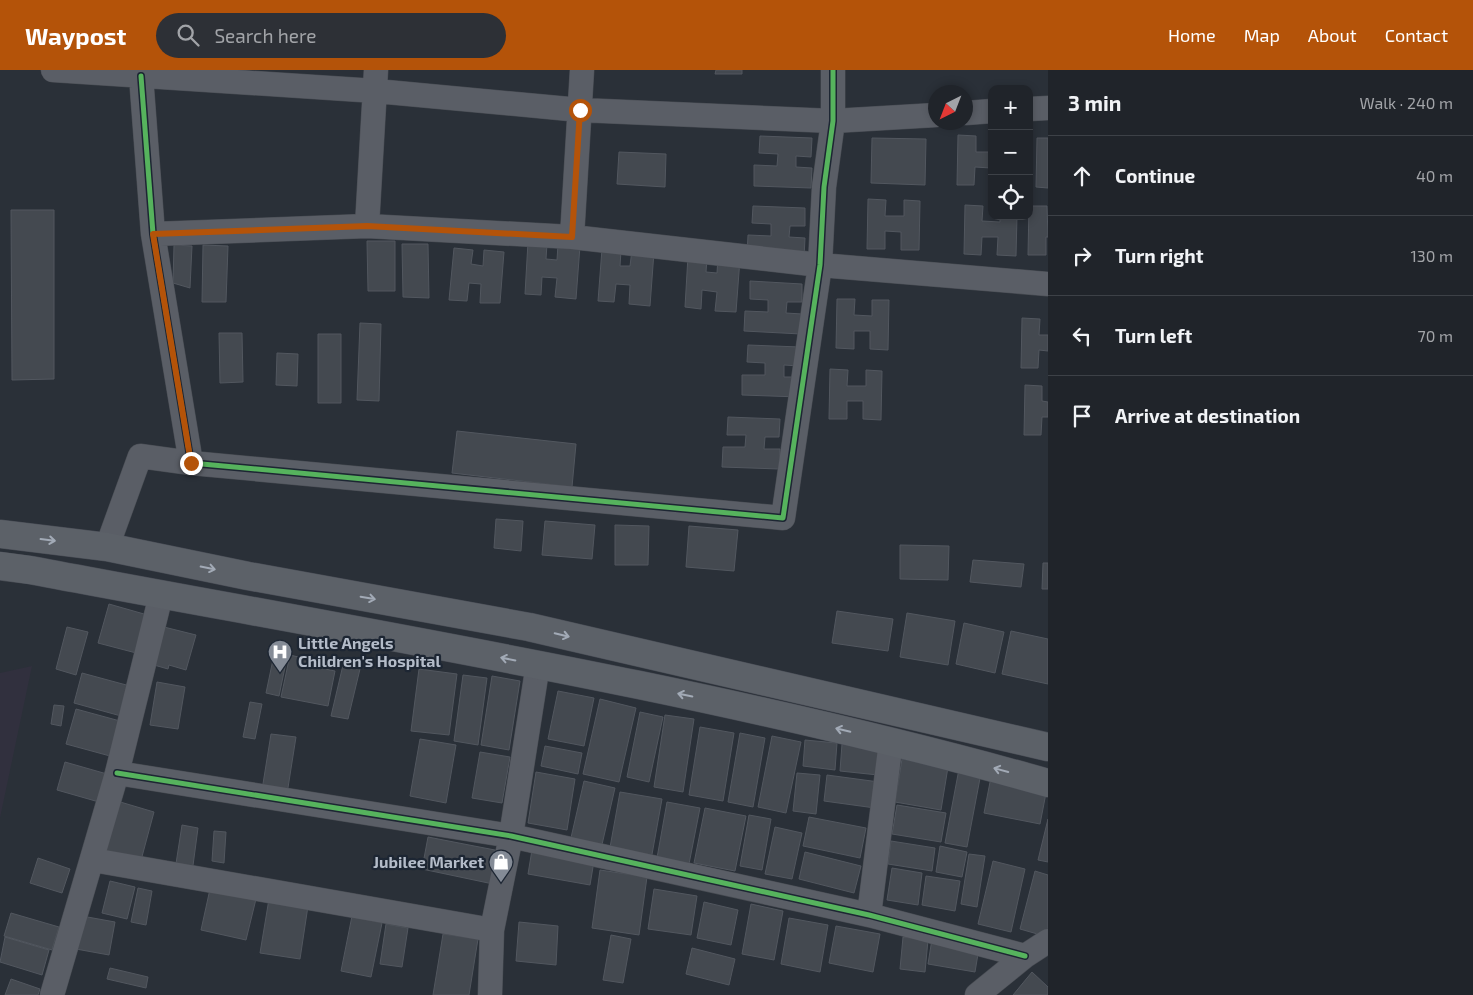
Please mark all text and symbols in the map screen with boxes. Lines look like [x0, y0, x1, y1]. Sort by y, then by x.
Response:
search box [156, 13, 506, 58]
text: Waypost [25, 21, 126, 50]
icon: search [174, 21, 202, 49]
text: Search here [214, 24, 317, 47]
text: Home [1168, 24, 1216, 46]
text: Map [1244, 24, 1280, 46]
text: About [1308, 24, 1357, 46]
text: Contact [1385, 24, 1448, 46]
north arrow [928, 85, 973, 130]
map controls [988, 85, 1033, 220]
button: + [988, 85, 1033, 130]
text: 3 min [1068, 90, 1121, 115]
text: Walk · 240 m [1360, 93, 1453, 112]
route start [569, 99, 592, 122]
button: − [988, 130, 1033, 175]
icon: ahead [1068, 162, 1096, 190]
text: Continue [1115, 164, 1195, 187]
text: 40 m [1416, 166, 1453, 185]
button: locate [988, 175, 1033, 220]
icon: right [1068, 242, 1096, 270]
text: Turn right [1115, 244, 1203, 267]
text: 130 m [1411, 246, 1453, 265]
icon: left [1068, 322, 1096, 350]
text: Turn left [1115, 324, 1192, 347]
text: 70 m [1418, 326, 1453, 345]
icon: arrive [1068, 402, 1096, 430]
text: Arrive at destination [1115, 404, 1300, 427]
route end [180, 452, 203, 475]
one-way arrow [40, 535, 56, 545]
one-way arrow [200, 564, 216, 573]
one-way arrow [360, 594, 376, 603]
one-way arrow [554, 631, 570, 640]
place label: Little Angels Children's Hospital [298, 633, 441, 670]
hospital icon: Little Angels Children's Hospital [267, 639, 293, 673]
one-way arrow [501, 653, 517, 663]
one-way arrow [677, 690, 693, 699]
one-way arrow [836, 725, 852, 734]
one-way arrow [993, 764, 1009, 774]
shop icon: Jubilee Market [488, 849, 514, 883]
place label: Jubilee Market [373, 852, 484, 871]

